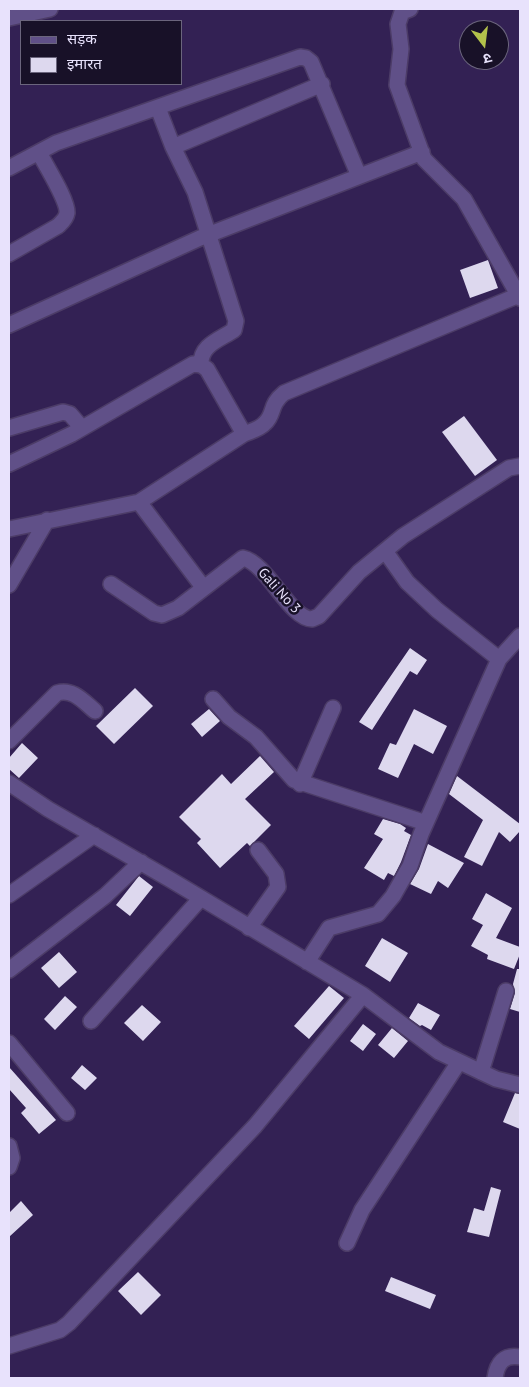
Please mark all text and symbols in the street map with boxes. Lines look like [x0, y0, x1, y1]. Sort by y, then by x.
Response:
legend [20, 20, 182, 85]
north arrow [459, 20, 509, 70]
text: सड़क [67, 29, 97, 48]
text: उ [481, 49, 494, 68]
text: इमारत [67, 54, 102, 73]
street label: Gali No 3 [254, 565, 304, 617]

